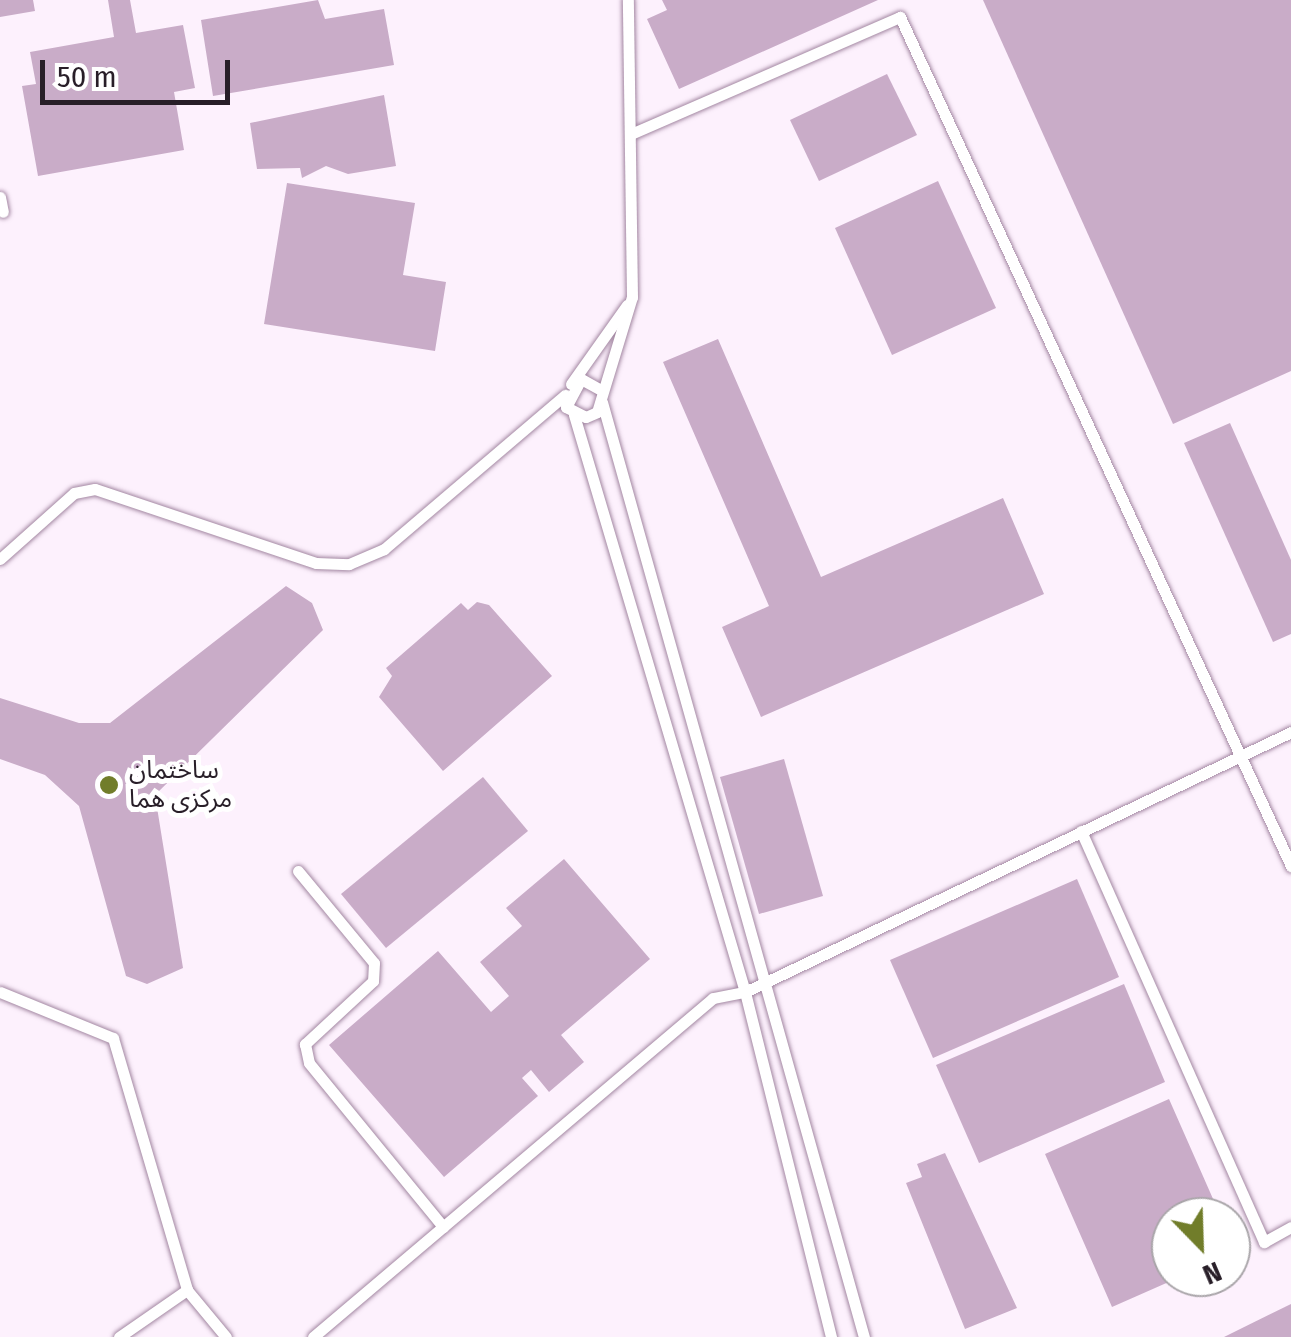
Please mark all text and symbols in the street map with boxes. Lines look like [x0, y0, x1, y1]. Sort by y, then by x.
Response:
scale bar [45, 40, 235, 102]
text: 50 m [57, 59, 117, 95]
place label: ساختمان مرکزی هما [129, 756, 232, 815]
marker: ساختمان مرکزی هما [98, 774, 120, 796]
north arrow [1151, 1197, 1251, 1297]
text: N [1198, 1255, 1226, 1292]

